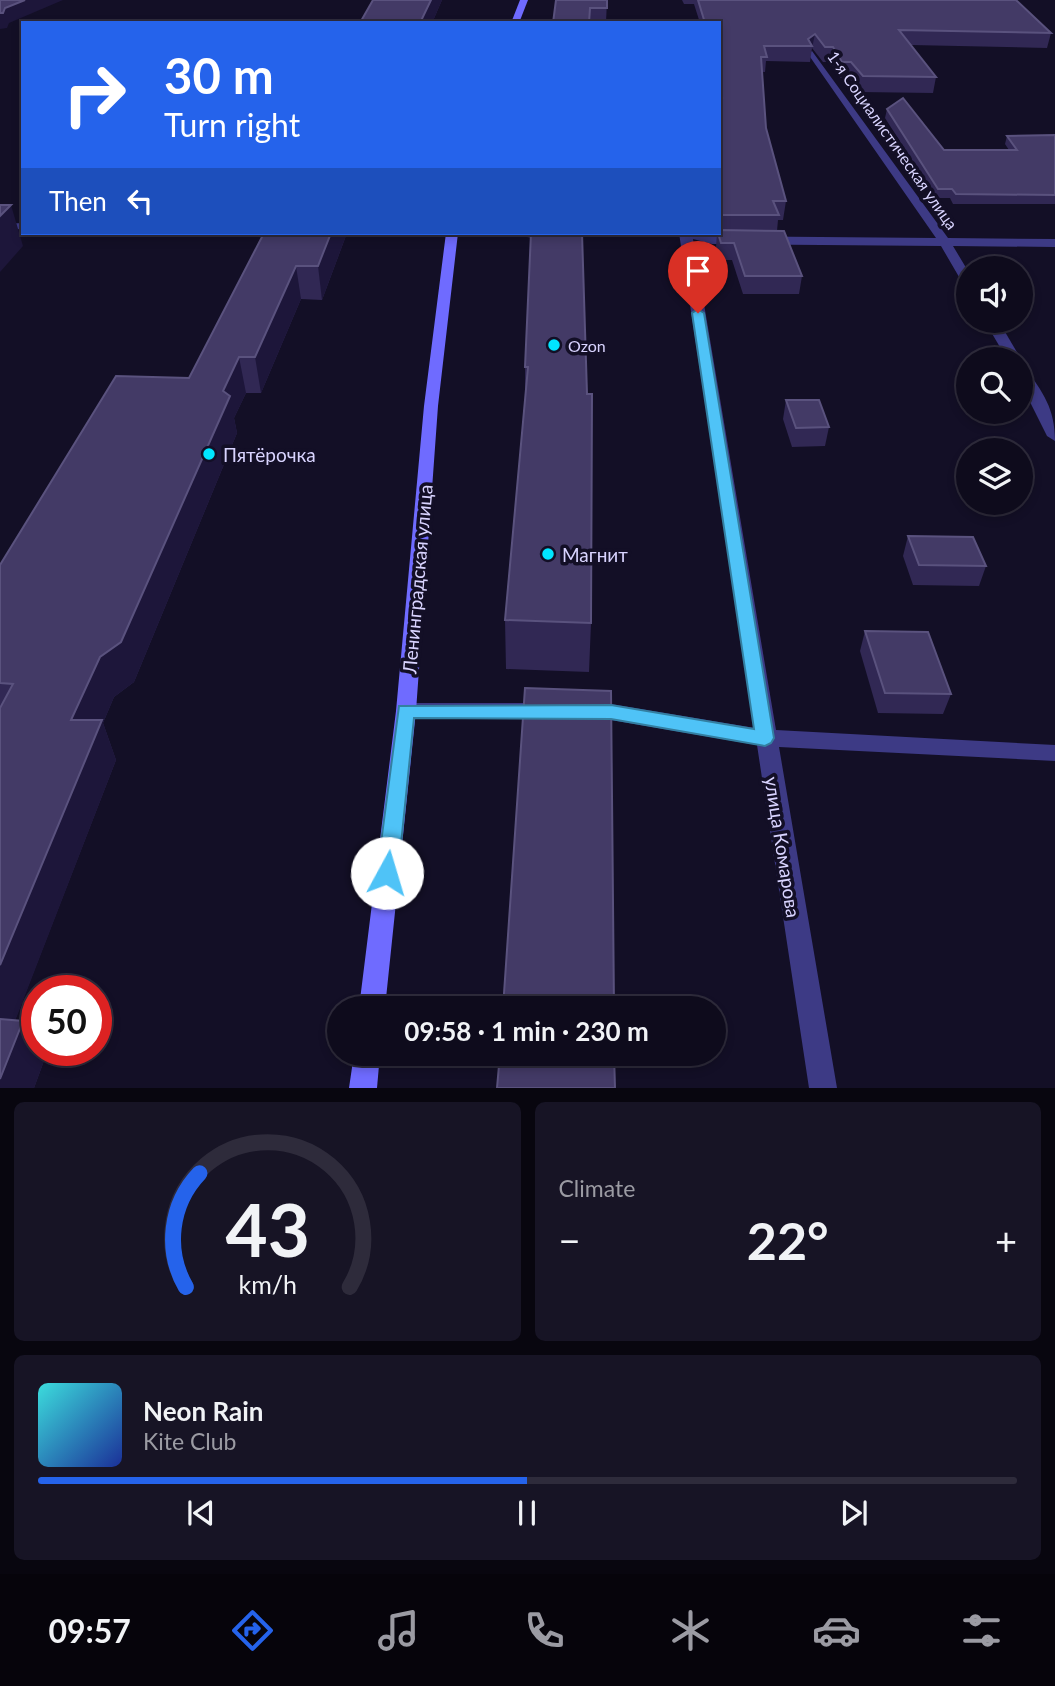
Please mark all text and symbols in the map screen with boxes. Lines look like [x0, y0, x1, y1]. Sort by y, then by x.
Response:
text: 30 m [164, 46, 274, 104]
street label: 1-я Социалистическая улица [824, 47, 962, 233]
icon: right [49, 49, 140, 140]
text: Turn right [164, 105, 300, 144]
icon: left [121, 182, 159, 220]
text: Then [49, 185, 107, 217]
pin [668, 241, 728, 313]
icon: arrive [679, 252, 717, 290]
map controls [956, 256, 1033, 515]
button: sound [956, 256, 1033, 333]
place label: Ozon [568, 336, 606, 355]
marker: Ozon [546, 337, 562, 353]
button: search [956, 347, 1033, 424]
button: layers [956, 438, 1033, 515]
place label: Пятёрочка [223, 443, 316, 466]
marker: Пятёрочка [201, 446, 217, 462]
street label: Ленинградская улица [397, 483, 437, 676]
place label: Магнит [562, 543, 628, 566]
marker: Магнит [540, 546, 556, 562]
street label: улица Комарова [760, 775, 806, 919]
position arrow [350, 836, 424, 910]
speed limit sign: 50 [21, 975, 112, 1066]
text: 09:58 · 1 min · 230 m [404, 1015, 649, 1047]
text: Climate [559, 1174, 635, 1202]
text: 43 [225, 1186, 309, 1274]
text: 22° [747, 1209, 829, 1271]
text: − [559, 1217, 581, 1263]
text: + [995, 1217, 1017, 1263]
text: km/h [238, 1269, 297, 1299]
text: Neon Rain [143, 1395, 263, 1427]
text: Kite Club [143, 1427, 236, 1455]
icon: previous [182, 1494, 220, 1532]
icon: pause [508, 1494, 546, 1532]
icon: next [835, 1494, 873, 1532]
icon: directions [228, 1606, 277, 1655]
icon: music [374, 1606, 423, 1655]
icon: phone [520, 1606, 569, 1655]
icon: climate [666, 1606, 715, 1655]
icon: car [812, 1606, 861, 1655]
icon: filters [957, 1606, 1006, 1655]
text: 09:57 [48, 1611, 131, 1650]

